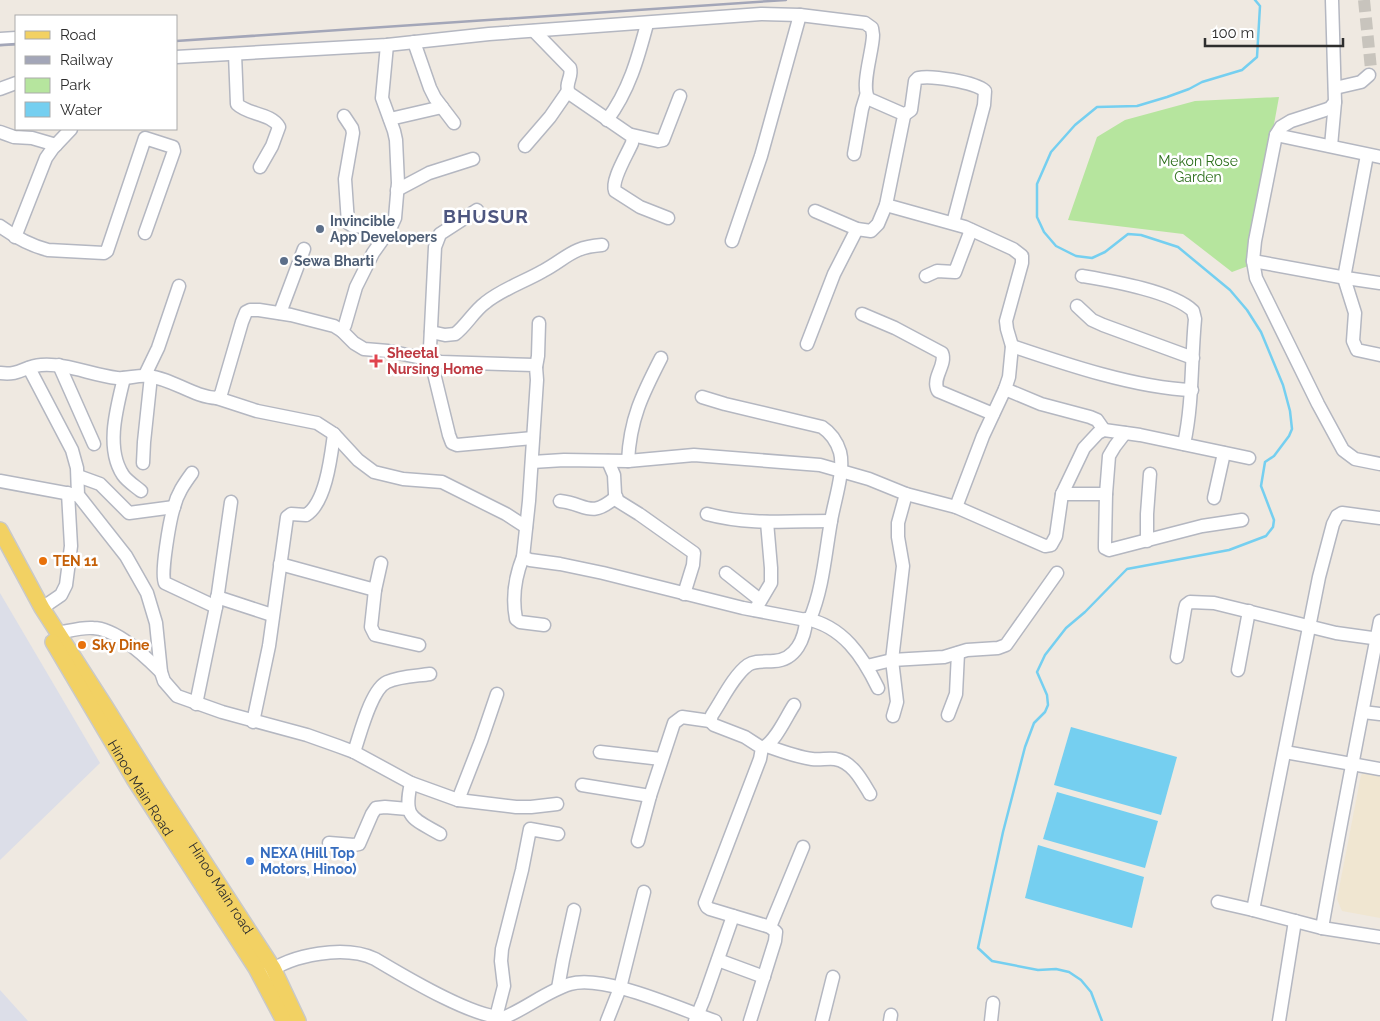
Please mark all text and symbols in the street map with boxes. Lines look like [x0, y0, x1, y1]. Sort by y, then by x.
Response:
legend [15, 15, 178, 130]
scale bar [1205, 15, 1342, 47]
text: 100 m [1212, 24, 1254, 42]
text: Road [60, 26, 96, 44]
text: Railway [60, 51, 113, 69]
text: Park [60, 76, 91, 94]
text: Water [60, 101, 103, 119]
park label: Mekon Rose Garden [1158, 153, 1238, 185]
district label: BHUSUR [443, 205, 529, 227]
place label: Invincible App Developers [330, 213, 437, 245]
marker: Invincible App Developers [314, 223, 326, 235]
place label: Sewa Bharti [294, 253, 374, 269]
marker: Sewa Bharti [278, 255, 290, 267]
place label: Sheetal Nursing Home [387, 345, 484, 377]
marker: Sheetal Nursing Home [369, 354, 383, 368]
place label: TEN 11 [53, 553, 98, 569]
marker: TEN 11 [37, 555, 49, 567]
place label: Sky Dine [92, 637, 150, 653]
marker: Sky Dine [76, 639, 88, 651]
street label: Hinoo Main Road [105, 737, 176, 839]
street label: Hinoo Main road [185, 839, 257, 937]
place label: NEXA (Hill Top Motors, Hinoo) [260, 845, 357, 877]
marker: NEXA (Hill Top Motors, Hinoo) [244, 855, 256, 867]

